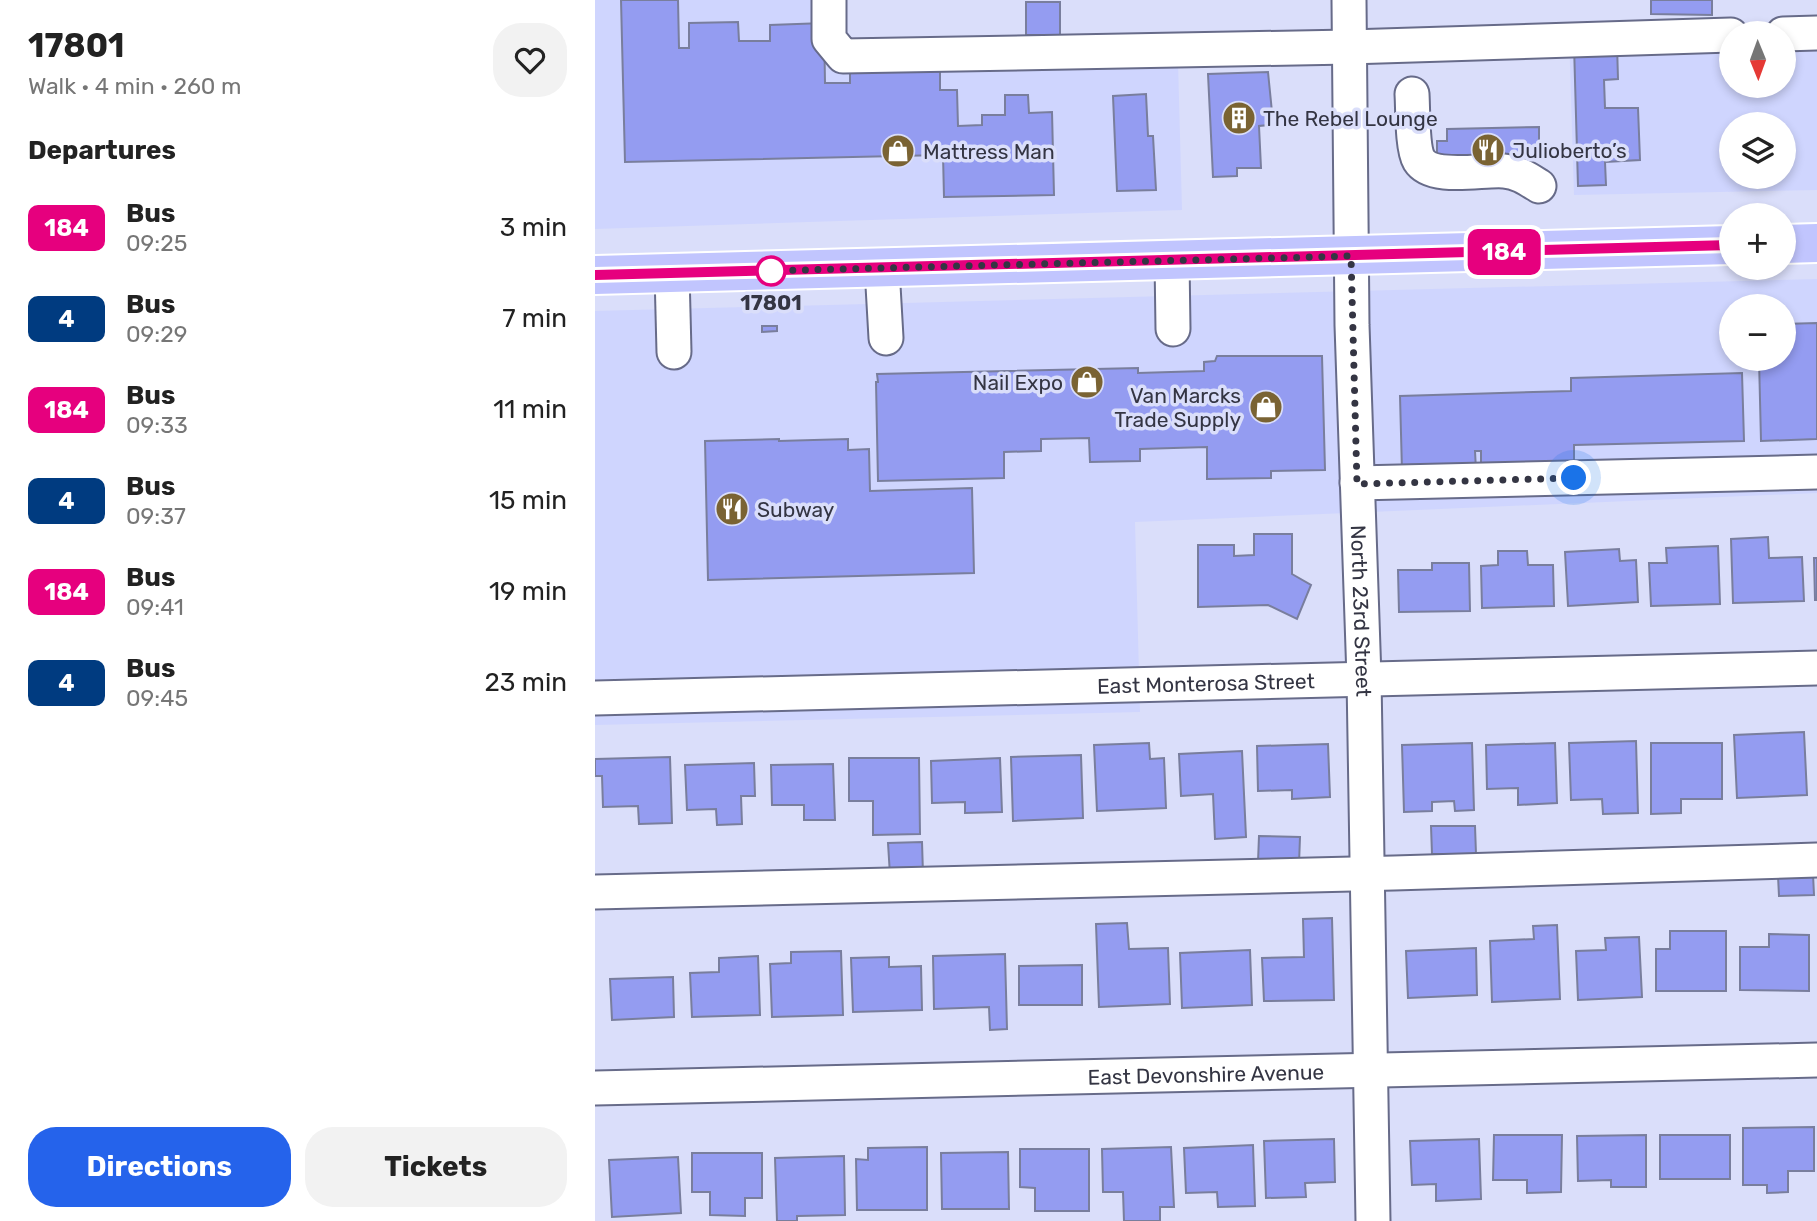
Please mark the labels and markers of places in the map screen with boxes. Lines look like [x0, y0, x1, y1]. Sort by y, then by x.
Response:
building icon: The Rebel Lounge [1220, 99, 1258, 137]
place label: The Rebel Lounge [1263, 106, 1438, 131]
restaurant icon: Julioberto’s [1469, 131, 1507, 169]
shop icon: Mattress Man [879, 132, 917, 170]
place label: Julioberto’s [1512, 138, 1627, 163]
place label: Mattress Man [923, 139, 1055, 164]
marker: 17801 [756, 256, 786, 286]
place label: 17801 [740, 290, 802, 315]
shop icon: Nail Expo [1068, 363, 1106, 401]
place label: Nail Expo [973, 370, 1063, 395]
place label: Van Marcks Trade Supply [1114, 383, 1241, 432]
shop icon: Van Marcks Trade Supply [1247, 388, 1285, 426]
restaurant icon: Subway [713, 490, 751, 528]
place label: Subway [757, 497, 835, 522]

